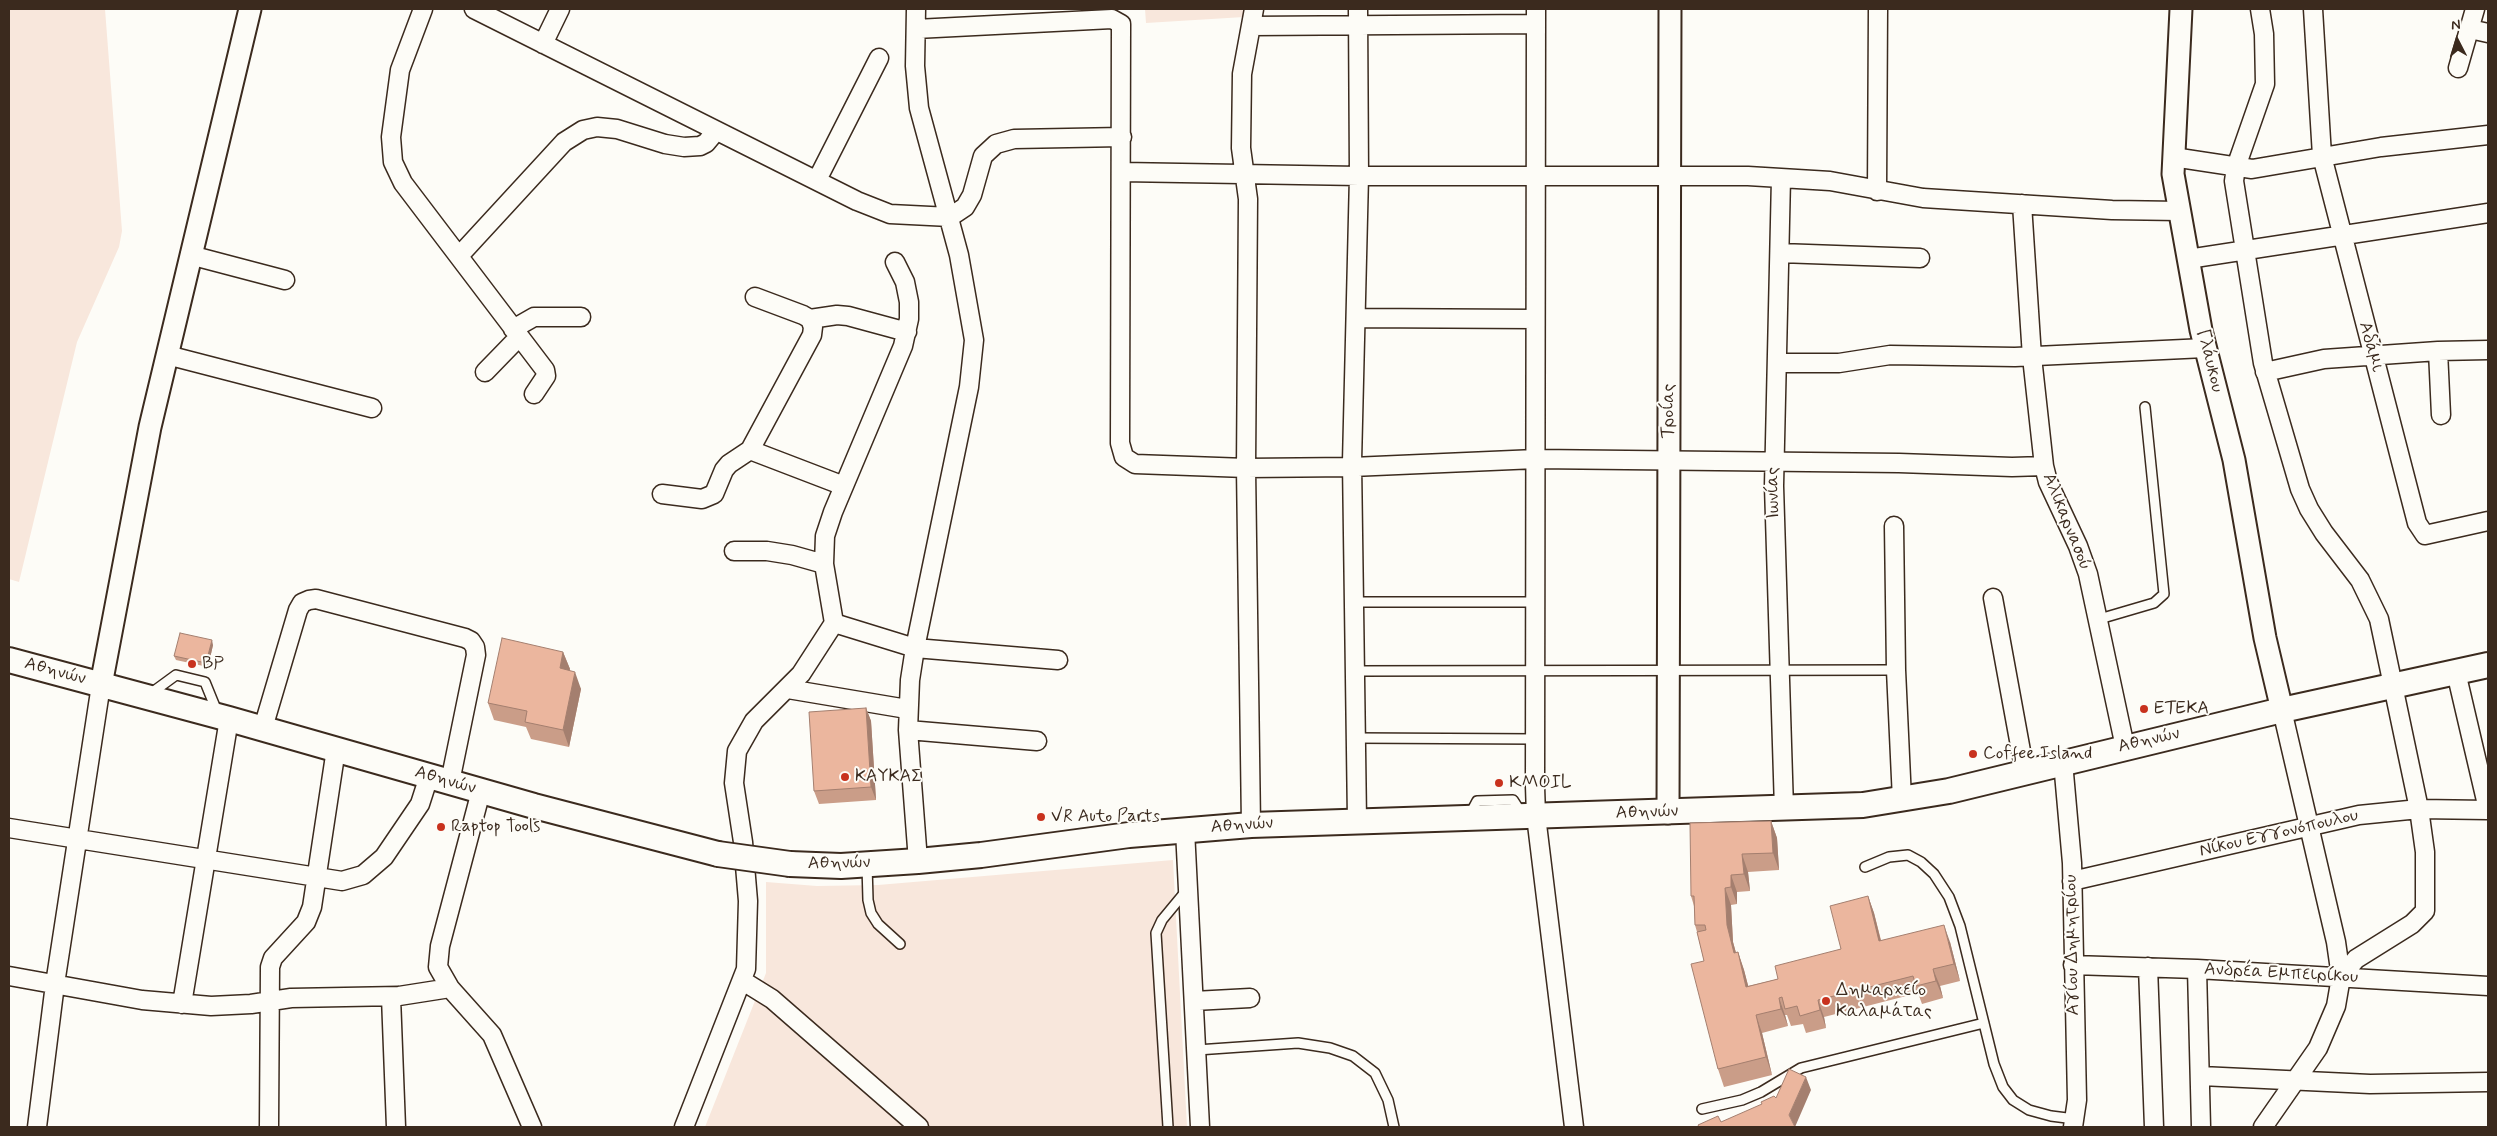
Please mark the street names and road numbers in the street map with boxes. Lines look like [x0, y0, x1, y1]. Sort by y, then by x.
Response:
street label: Αδάμι [2353, 320, 2387, 374]
street label: Γλάυκου [2191, 327, 2227, 395]
street label: Τροίας [1658, 384, 1680, 438]
street label: Ιωνίας [1763, 467, 1785, 519]
street label: Αλικαρνασού [2037, 470, 2095, 574]
street label: Αθηνών [22, 653, 88, 691]
street label: Αθηνών [2116, 723, 2182, 759]
street label: Αθηνών [412, 762, 478, 800]
street label: Αθηνών [1615, 801, 1679, 825]
street label: Νίκου Εγγονόπουλου [2198, 805, 2360, 863]
street label: Αθηνών [1210, 813, 1274, 839]
street label: Αθηνών [808, 853, 870, 875]
street label: Αγίου Δημητρίου [2061, 874, 2085, 1016]
street label: Ανδρέα Εμπειρίκου [2203, 959, 2359, 989]

